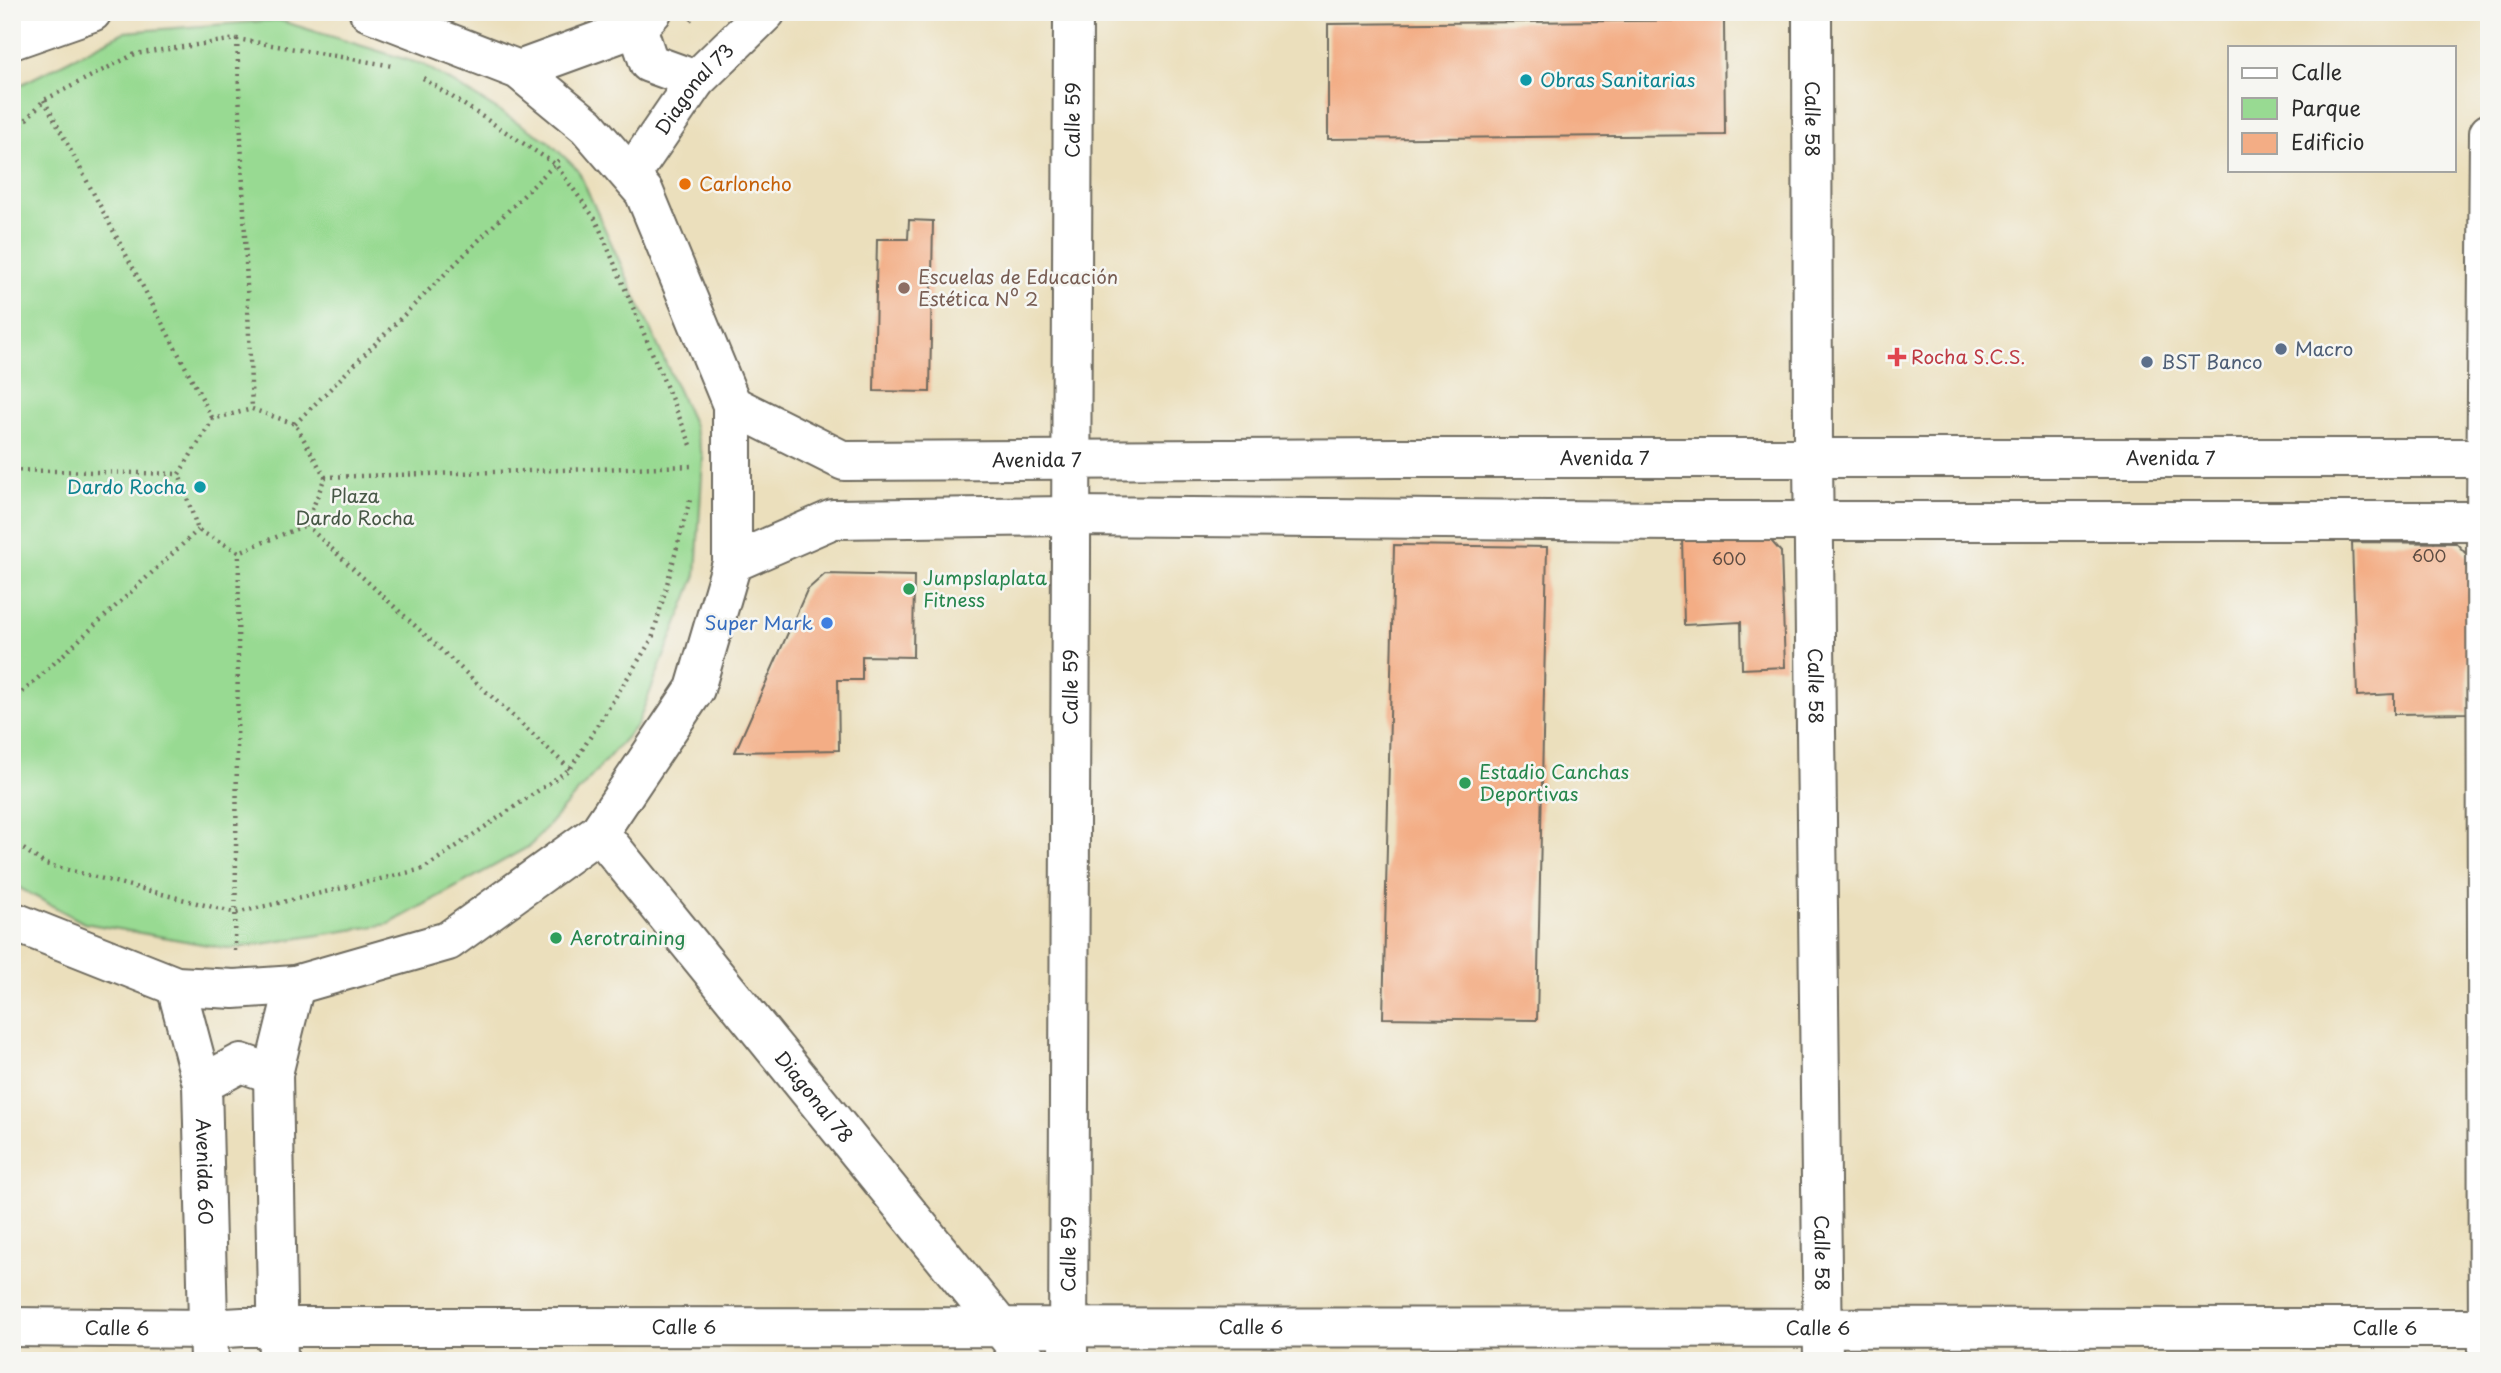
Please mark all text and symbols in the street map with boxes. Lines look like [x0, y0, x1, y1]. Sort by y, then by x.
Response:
street label: Diagonal 73 [647, 36, 739, 140]
legend [2228, 46, 2456, 172]
text: Calle [2291, 55, 2342, 87]
place label: Obras Sanitarias [1540, 65, 1695, 93]
marker: Obras Sanitarias [1518, 72, 1534, 88]
street label: Calle 58 [1799, 81, 1827, 157]
street label: Calle 59 [1057, 82, 1086, 158]
text: Parque [2291, 91, 2361, 123]
text: Edificio [2291, 125, 2364, 157]
place label: Carloncho [699, 169, 792, 197]
marker: Carloncho [677, 176, 693, 192]
place label: Escuelas de Educación Estética Nº 2 [918, 262, 1118, 312]
marker: Escuelas de Educación Estética Nº 2 [896, 280, 912, 296]
place label: Macro [2295, 334, 2353, 362]
marker: Macro [2273, 341, 2289, 357]
place label: Rocha S.C.S. [1911, 342, 2026, 370]
place label: BST Banco [2161, 347, 2263, 375]
marker: Rocha S.C.S. [1889, 349, 1905, 365]
marker: BST Banco [2139, 354, 2155, 370]
street label: Avenida 7 [1560, 443, 1650, 471]
street label: Avenida 7 [2126, 443, 2216, 471]
street label: Avenida 7 [992, 445, 1082, 473]
place label: Dardo Rocha [67, 472, 186, 500]
marker: Dardo Rocha [192, 479, 208, 495]
park label: Plaza Dardo Rocha [296, 481, 415, 531]
house number: 600 [2412, 543, 2446, 567]
house number: 600 [1712, 546, 1746, 570]
place label: Jumpslaplata Fitness [923, 563, 1047, 613]
marker: Jumpslaplata Fitness [901, 581, 917, 597]
place label: Super Mark [705, 608, 813, 636]
marker: Super Mark [819, 615, 835, 631]
street label: Calle 58 [1802, 648, 1831, 724]
street label: Calle 59 [1055, 649, 1084, 725]
place label: Estadio Canchas Deportivas [1479, 757, 1629, 807]
marker: Estadio Canchas Deportivas [1457, 775, 1473, 791]
place label: Aerotraining [570, 923, 685, 951]
marker: Aerotraining [548, 930, 564, 946]
street label: Diagonal 78 [769, 1044, 861, 1148]
street label: Avenida 60 [190, 1118, 221, 1225]
street label: Calle 58 [1808, 1215, 1837, 1291]
street label: Calle 59 [1053, 1216, 1082, 1292]
street label: Calle 6 [651, 1312, 716, 1340]
street label: Calle 6 [1218, 1312, 1283, 1340]
street label: Calle 6 [84, 1313, 150, 1341]
street label: Calle 6 [1785, 1313, 1850, 1341]
street label: Calle 6 [2352, 1313, 2417, 1341]

